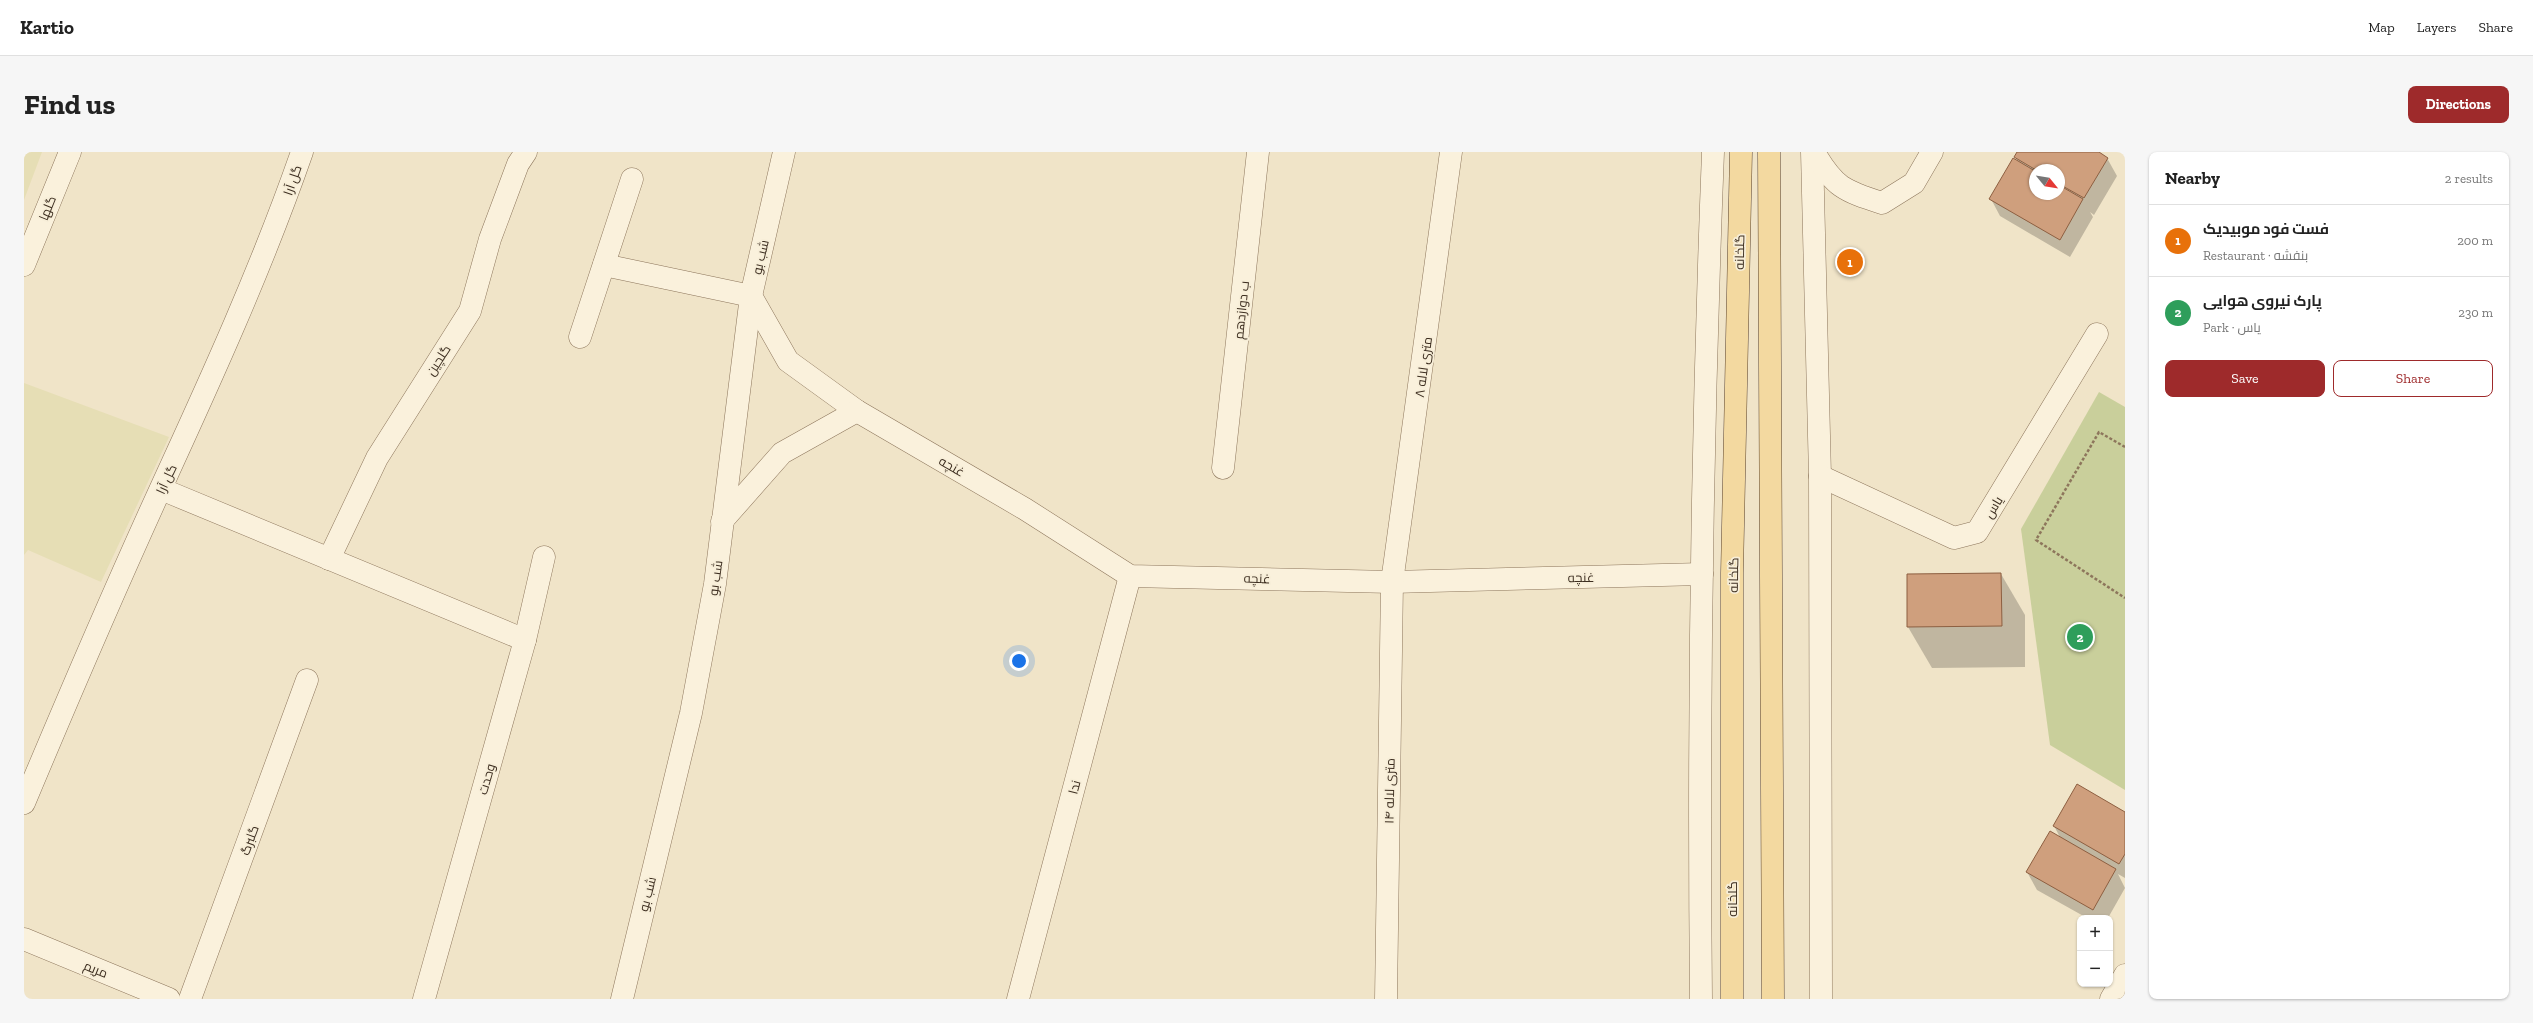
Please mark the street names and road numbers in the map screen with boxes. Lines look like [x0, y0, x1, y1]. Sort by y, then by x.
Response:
street label: گل آرا [280, 163, 305, 197]
street label: گلها [36, 194, 59, 223]
street label: گلخانه [1732, 234, 1747, 270]
street label: شب بو [749, 238, 772, 276]
street label: ب دوازدهم [1231, 280, 1254, 340]
street label: ۸ متری لاله [1412, 336, 1435, 398]
street label: گلچین [423, 342, 456, 380]
street label: غنچه [935, 453, 967, 481]
street label: گل آرا [153, 462, 180, 497]
street label: یاس [1981, 493, 2006, 521]
street label: گلخانه [1726, 557, 1741, 593]
street label: شب بو [706, 560, 725, 597]
street label: غنچه [1567, 570, 1595, 587]
street label: غنچه [1243, 571, 1271, 588]
street label: ۱۴ متری لاله [1381, 758, 1398, 824]
street label: وحدت [475, 762, 498, 796]
street label: ندا [1065, 778, 1084, 796]
street label: گلبرگ [237, 823, 262, 857]
street label: شب بو [636, 875, 659, 913]
street label: گلخانه [1725, 881, 1740, 917]
street label: مریم [81, 958, 110, 983]

